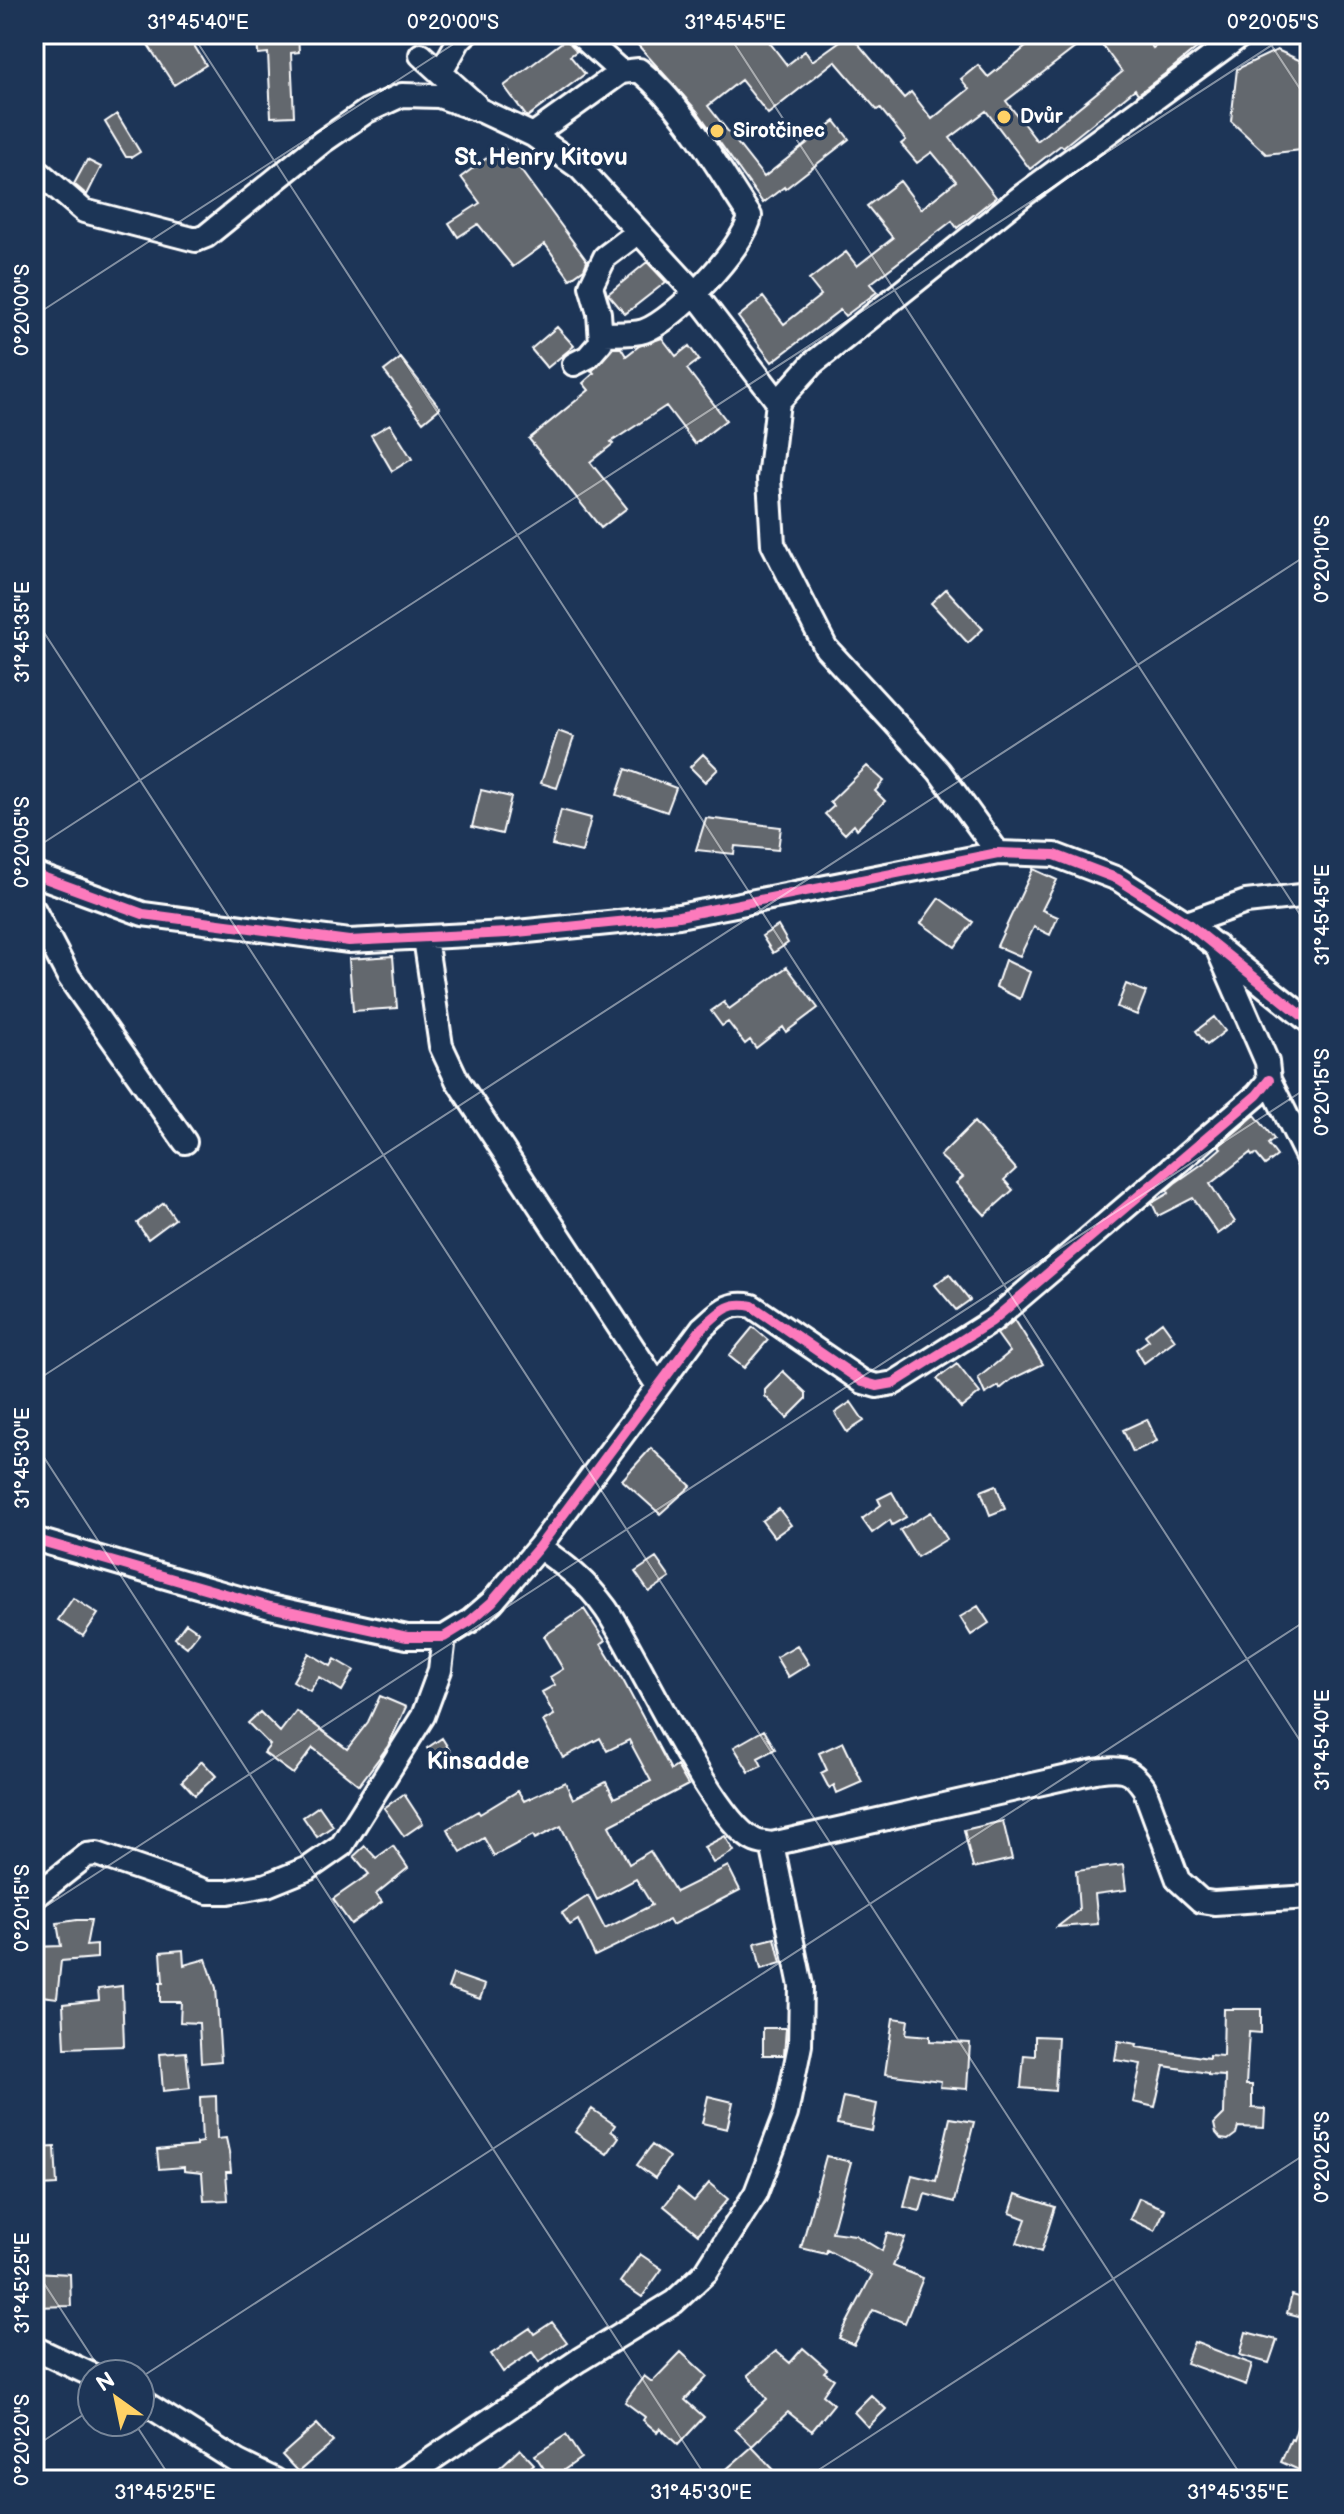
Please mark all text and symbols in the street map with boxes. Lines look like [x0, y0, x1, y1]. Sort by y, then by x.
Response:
text: 31°45'40"E [147, 11, 249, 35]
text: 0°20'00"S [407, 11, 499, 35]
text: 31°45'45"E [684, 11, 786, 35]
text: 0°20'05"S [1227, 11, 1319, 35]
place label: Dvůr [1020, 105, 1064, 129]
marker: Dvůr [995, 108, 1013, 126]
place label: Sirotčinec [733, 119, 825, 143]
marker: Sirotčinec [708, 122, 726, 140]
district label: St. Henry Kitovu [454, 143, 628, 172]
text: 0°20'00"S [11, 264, 35, 356]
text: 0°20'10"S [1311, 515, 1335, 603]
text: 31°45'35"E [11, 581, 35, 683]
text: 0°20'05"S [11, 796, 35, 888]
text: 31°45'45"E [1311, 864, 1335, 966]
text: 0°20'15"S [1311, 1048, 1335, 1136]
text: 31°45'30"E [11, 1407, 35, 1509]
text: 31°45'40"E [1311, 1689, 1335, 1791]
district label: Kinsadde [427, 1747, 529, 1776]
text: 0°20'15"S [11, 1864, 35, 1952]
text: 0°20'25"S [1311, 2111, 1335, 2203]
text: 31°45'25"E [11, 2232, 35, 2334]
north arrow [76, 2358, 156, 2438]
text: N [92, 2367, 120, 2398]
text: 0°20'20"S [11, 2394, 35, 2486]
text: 31°45'25"E [114, 2481, 216, 2505]
text: 31°45'30"E [650, 2481, 752, 2505]
text: 31°45'35"E [1187, 2481, 1289, 2505]

